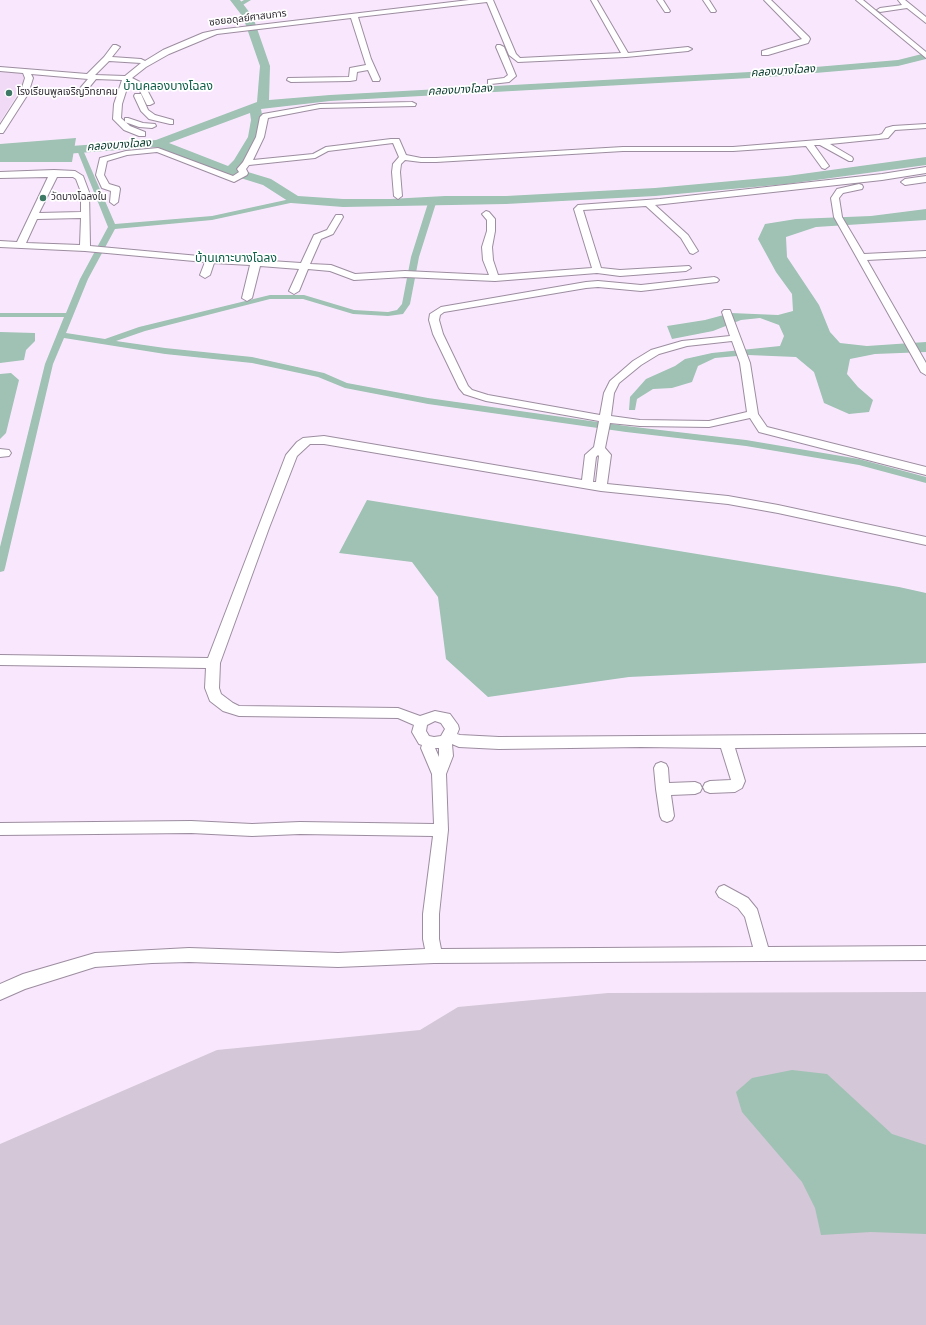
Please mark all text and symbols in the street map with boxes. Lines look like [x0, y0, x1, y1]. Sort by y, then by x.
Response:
street label: ซอยอดุลย์ศาสนการ [209, 8, 287, 30]
water label: คลองบางโฉลง [750, 63, 816, 81]
district label: บ้านคลองบางโฉลง [123, 81, 213, 95]
water label: คลองบางโฉลง [428, 83, 492, 99]
place label: โรงเรียนพูลเจริญวิทยาคม [17, 87, 118, 99]
marker: โรงเรียนพูลเจริญวิทยาคม [4, 88, 14, 98]
water label: คลองบางโฉลง [86, 137, 152, 155]
place label: วัดบางโฉลงใน [51, 192, 107, 204]
marker: วัดบางโฉลงใน [38, 193, 48, 203]
district label: บ้านเกาะบางโฉลง [195, 253, 277, 267]

